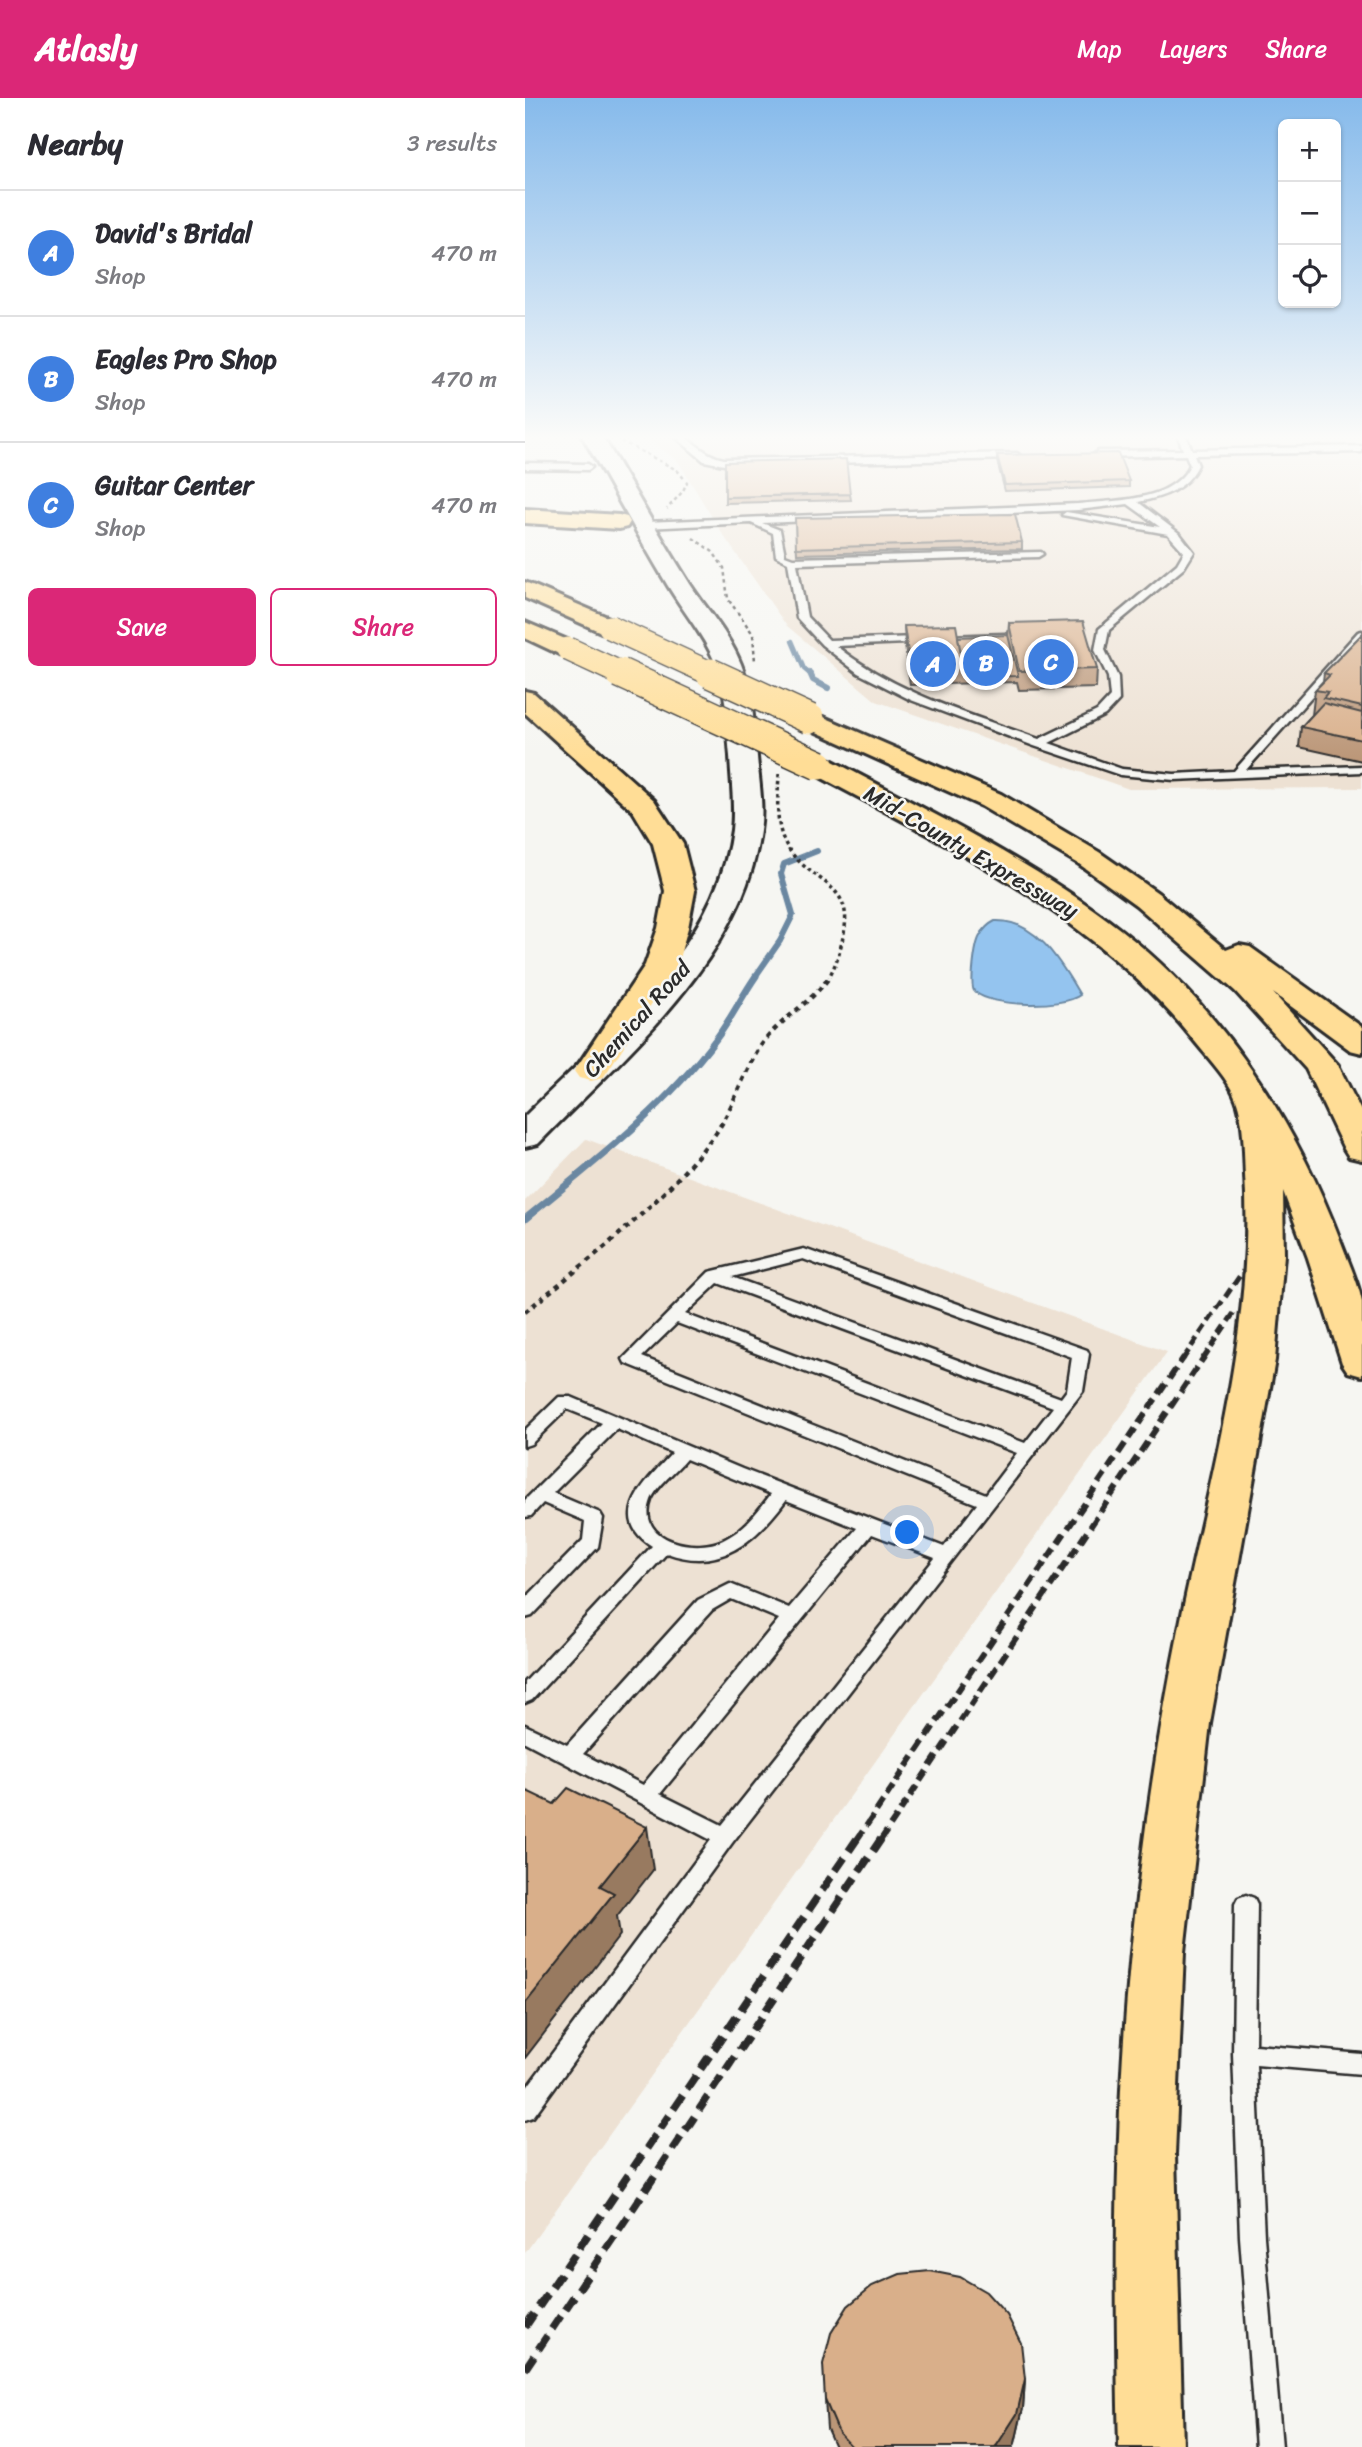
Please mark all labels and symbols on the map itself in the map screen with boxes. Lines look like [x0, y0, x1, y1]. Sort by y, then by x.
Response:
pin: C [1028, 636, 1074, 688]
pin: B [963, 637, 1009, 689]
pin: A [910, 638, 956, 690]
street label: Mid-County Expressway [855, 773, 1087, 931]
street label: Chemical Road [573, 949, 703, 1087]
your location [890, 1515, 924, 1549]

